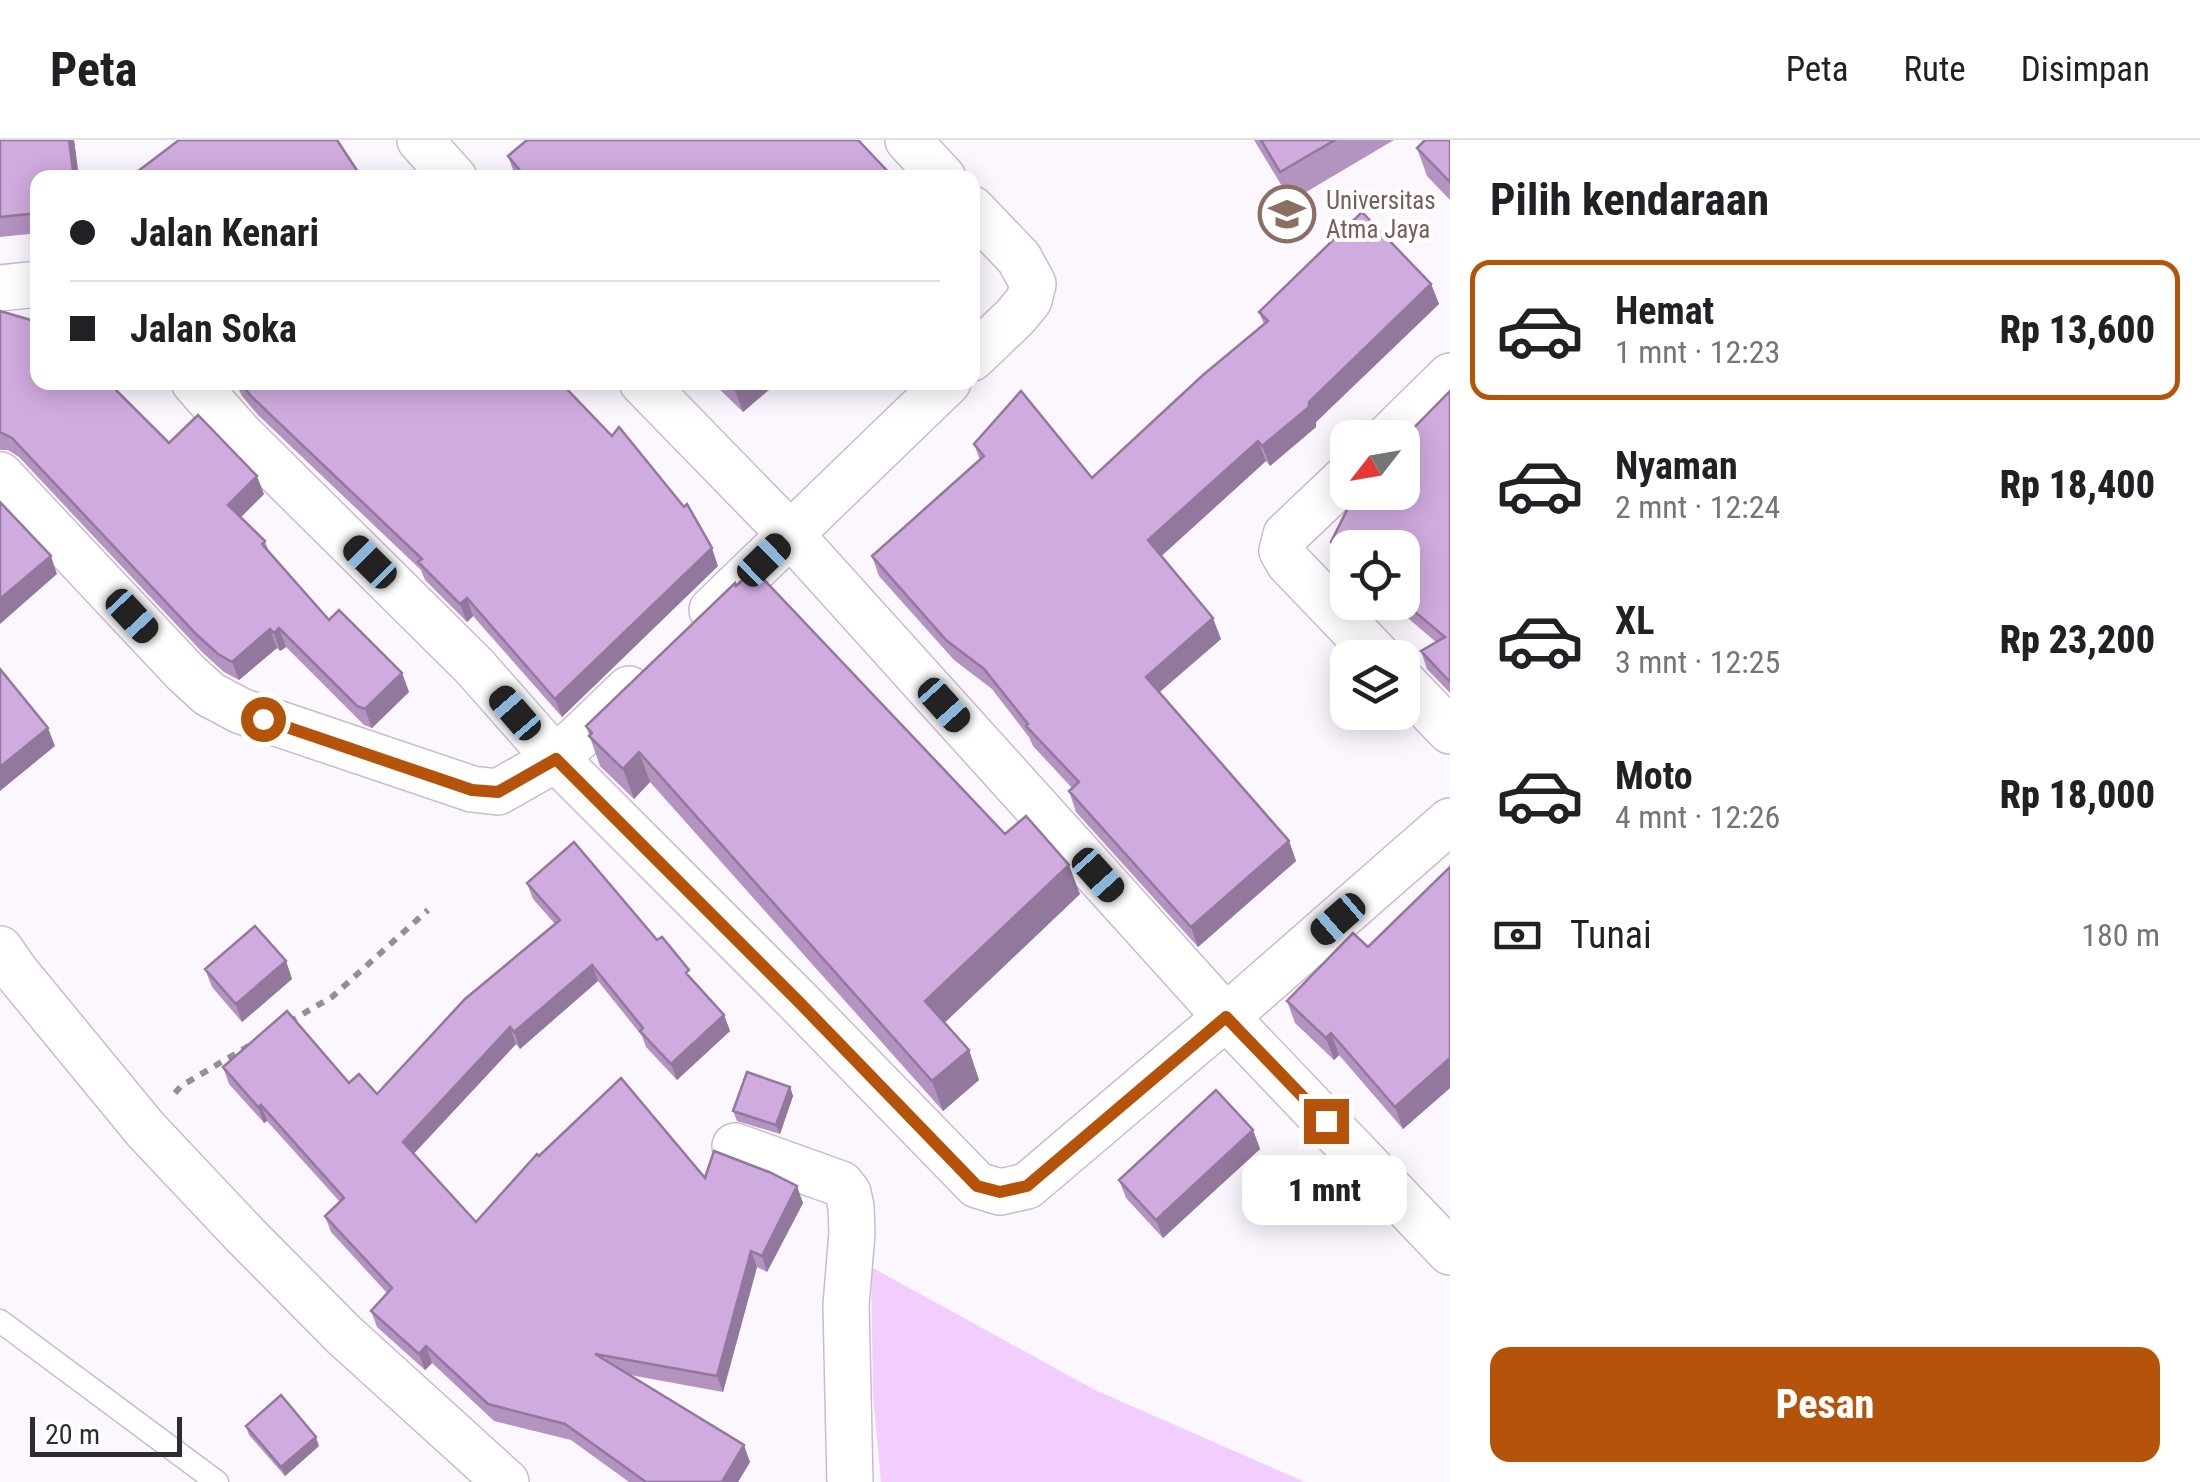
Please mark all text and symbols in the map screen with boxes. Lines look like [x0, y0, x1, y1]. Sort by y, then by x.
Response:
text: Peta [50, 41, 137, 98]
text: Peta [1786, 49, 1848, 90]
text: Rute [1903, 49, 1966, 90]
text: Disimpan [2021, 49, 2150, 90]
text: Pilih kendaraan [1490, 173, 1769, 226]
school or university icon: Universitas Atma Jaya [1257, 184, 1317, 244]
place label: Universitas Atma Jaya [1326, 186, 1436, 244]
text: Jalan Kenari [130, 211, 319, 255]
icon: car [1495, 285, 1585, 375]
text: Hemat [1615, 289, 1714, 333]
text: Jalan Soka [130, 307, 297, 351]
text: Rp 13,600 [2000, 308, 2155, 352]
text: 1 mnt · 12:23 [1615, 333, 1780, 371]
north arrow [1330, 420, 1420, 510]
map controls [1330, 420, 1420, 730]
icon: car [1495, 440, 1585, 530]
text: Nyaman [1615, 444, 1738, 488]
text: Rp 18,400 [2000, 463, 2155, 507]
text: 2 mnt · 12:24 [1615, 488, 1780, 526]
car [732, 528, 796, 592]
car [338, 530, 402, 594]
button: locate [1330, 530, 1420, 620]
car [101, 584, 163, 648]
icon: car [1495, 595, 1585, 685]
text: XL [1615, 599, 1654, 643]
text: Rp 23,200 [2000, 618, 2155, 662]
button: layers [1330, 640, 1420, 730]
text: 3 mnt · 12:25 [1615, 643, 1780, 681]
car [913, 673, 975, 737]
car [484, 681, 546, 745]
route start [241, 697, 286, 742]
icon: car [1495, 750, 1585, 840]
text: Moto [1615, 754, 1693, 798]
text: Rp 18,000 [2000, 773, 2155, 817]
text: 4 mnt · 12:26 [1615, 798, 1780, 836]
car [1067, 843, 1129, 907]
car [1306, 888, 1370, 950]
icon: cash [1490, 908, 1545, 963]
text: Tunai [1570, 913, 1652, 957]
text: 180 m [2081, 916, 2160, 954]
route end [1304, 1099, 1349, 1144]
callout: 1 mnt [1244, 1156, 1408, 1226]
text: 1 mnt [1288, 1171, 1361, 1209]
button: Pesan [1490, 1347, 2160, 1462]
scale bar [30, 1412, 182, 1456]
text: 20 m [45, 1418, 100, 1451]

